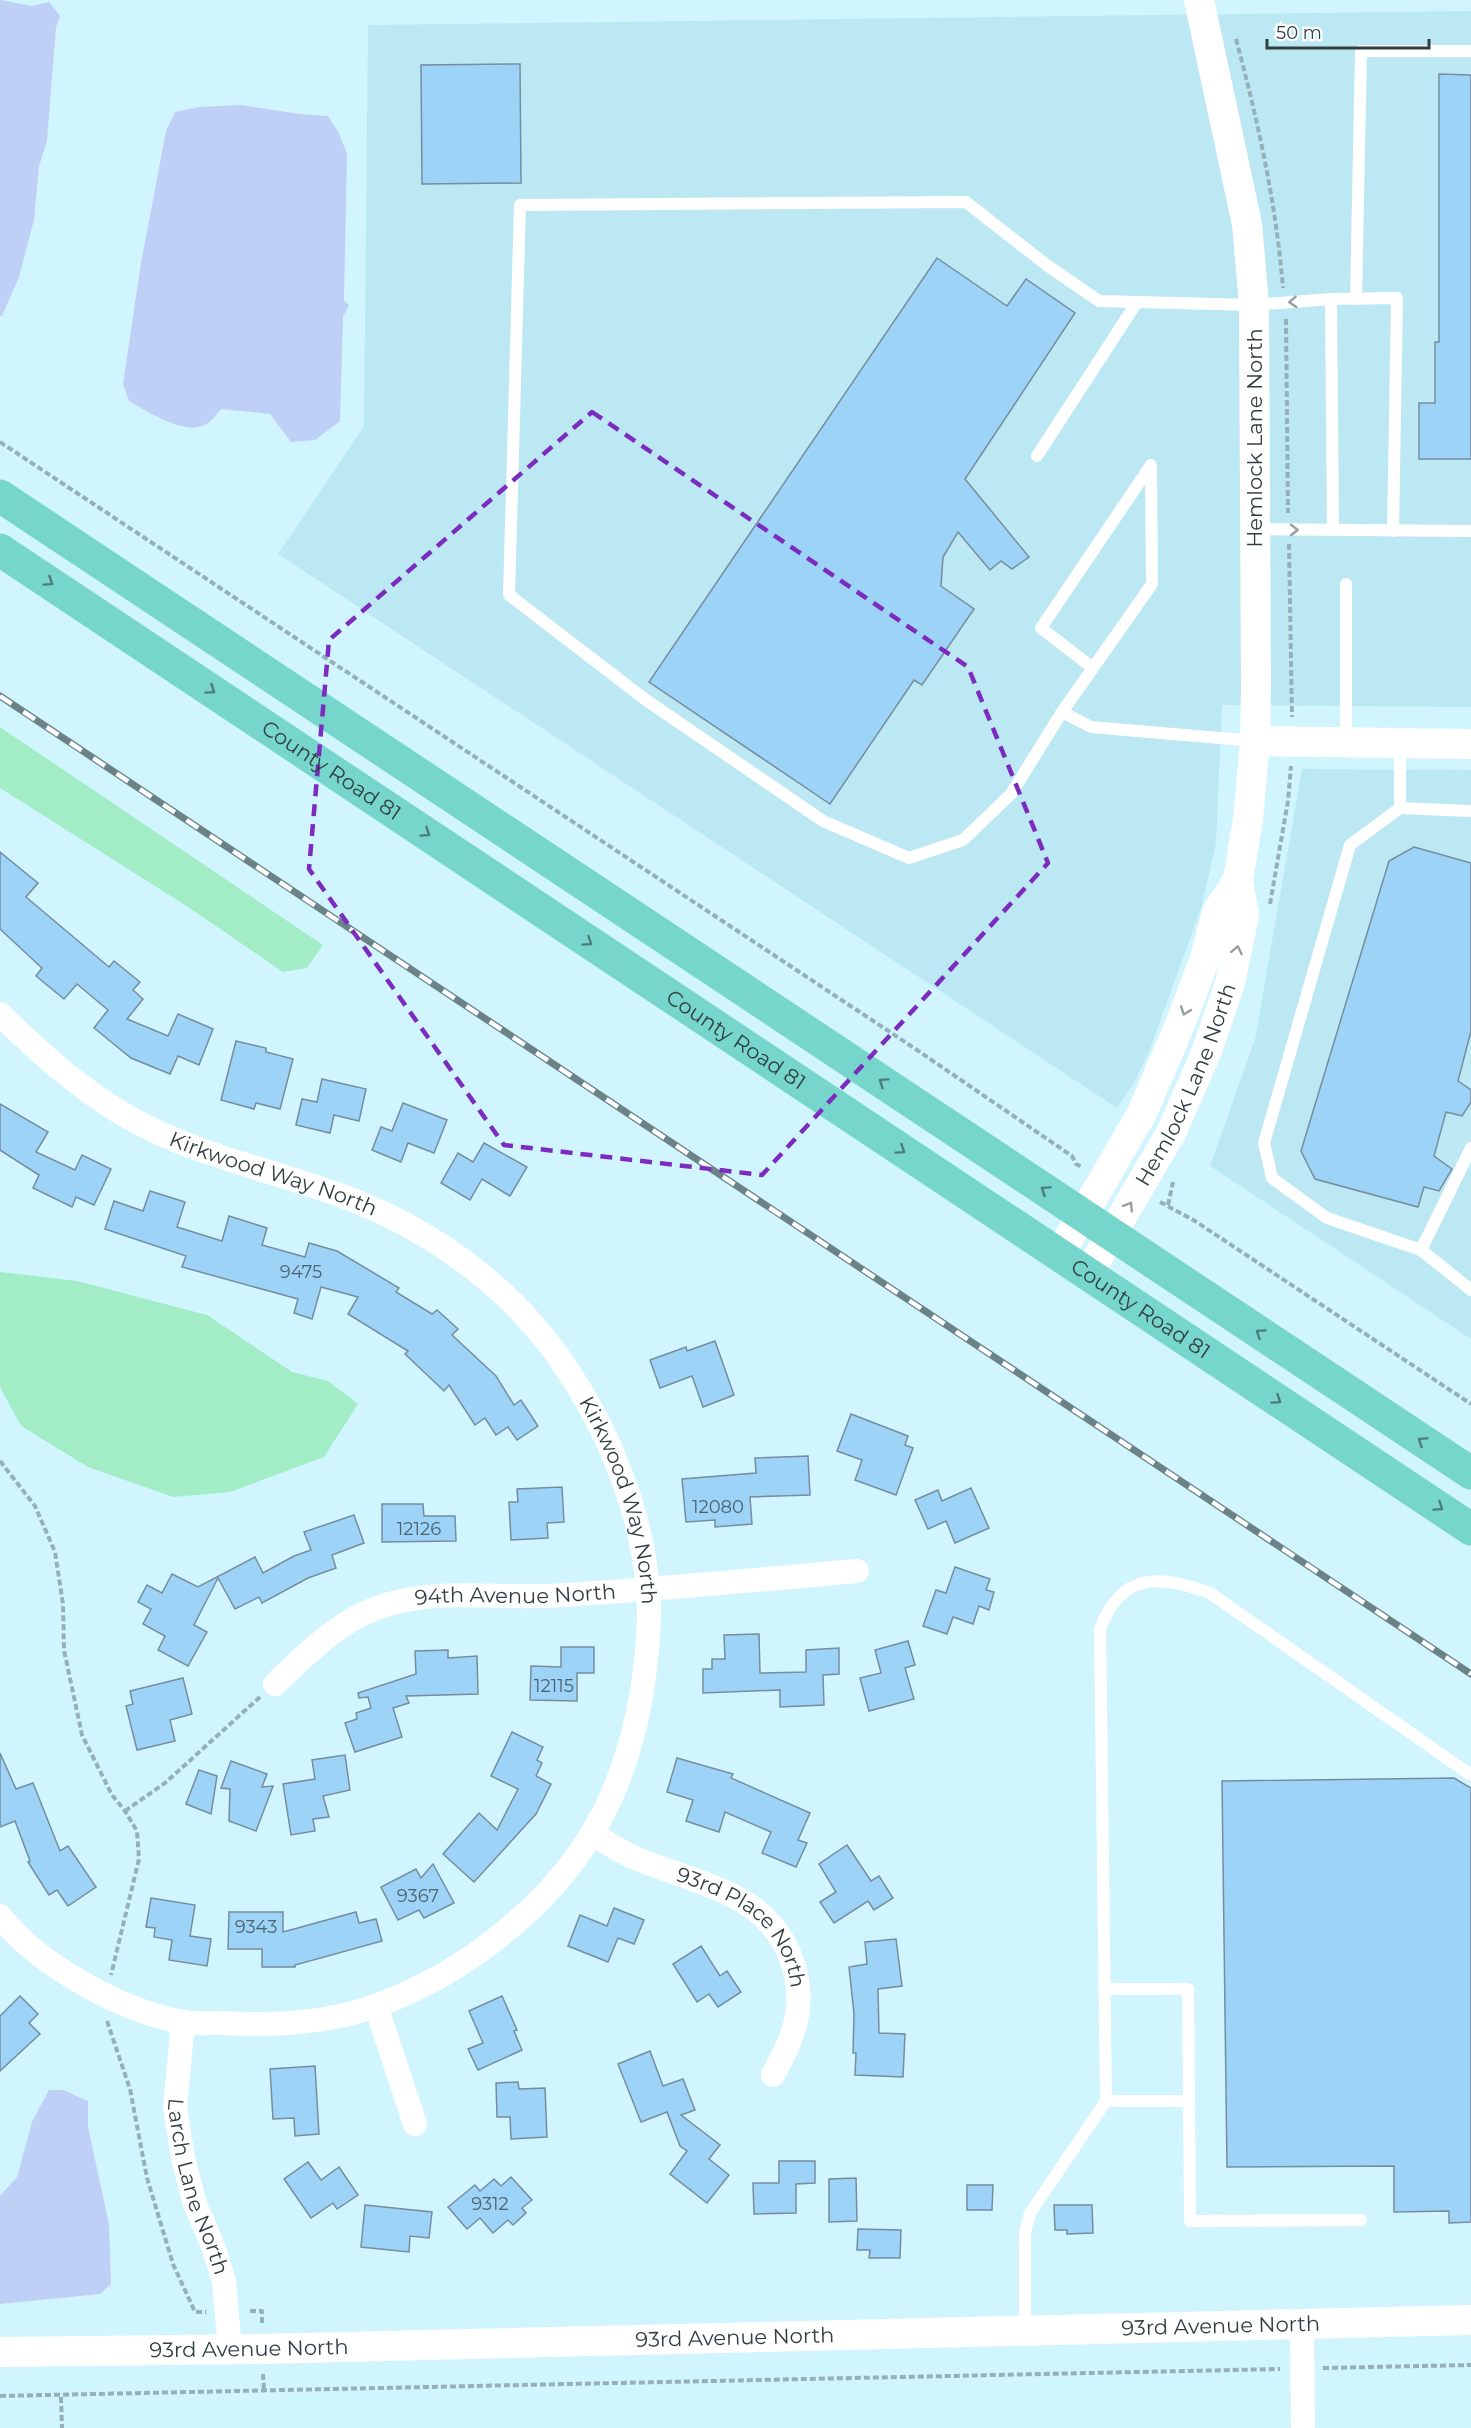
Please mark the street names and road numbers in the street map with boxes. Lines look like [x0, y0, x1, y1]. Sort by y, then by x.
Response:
street label: Hemlock Lane North [1242, 328, 1267, 548]
street label: County Road 81 [257, 715, 406, 825]
street label: Hemlock Lane North [1130, 980, 1241, 1190]
street label: County Road 81 [662, 984, 811, 1095]
street label: Kirkwood Way North [166, 1126, 381, 1221]
street label: County Road 81 [1066, 1253, 1215, 1364]
street label: Kirkwood Way North [574, 1392, 662, 1605]
street label: 94th Avenue North [413, 1579, 617, 1610]
street label: 93rd Place North [673, 1861, 811, 1989]
street label: Larch Lane North [163, 2097, 234, 2278]
street label: 93rd Avenue North [1121, 2311, 1320, 2340]
street label: 93rd Avenue North [635, 2322, 835, 2352]
street label: 93rd Avenue North [149, 2334, 349, 2362]

